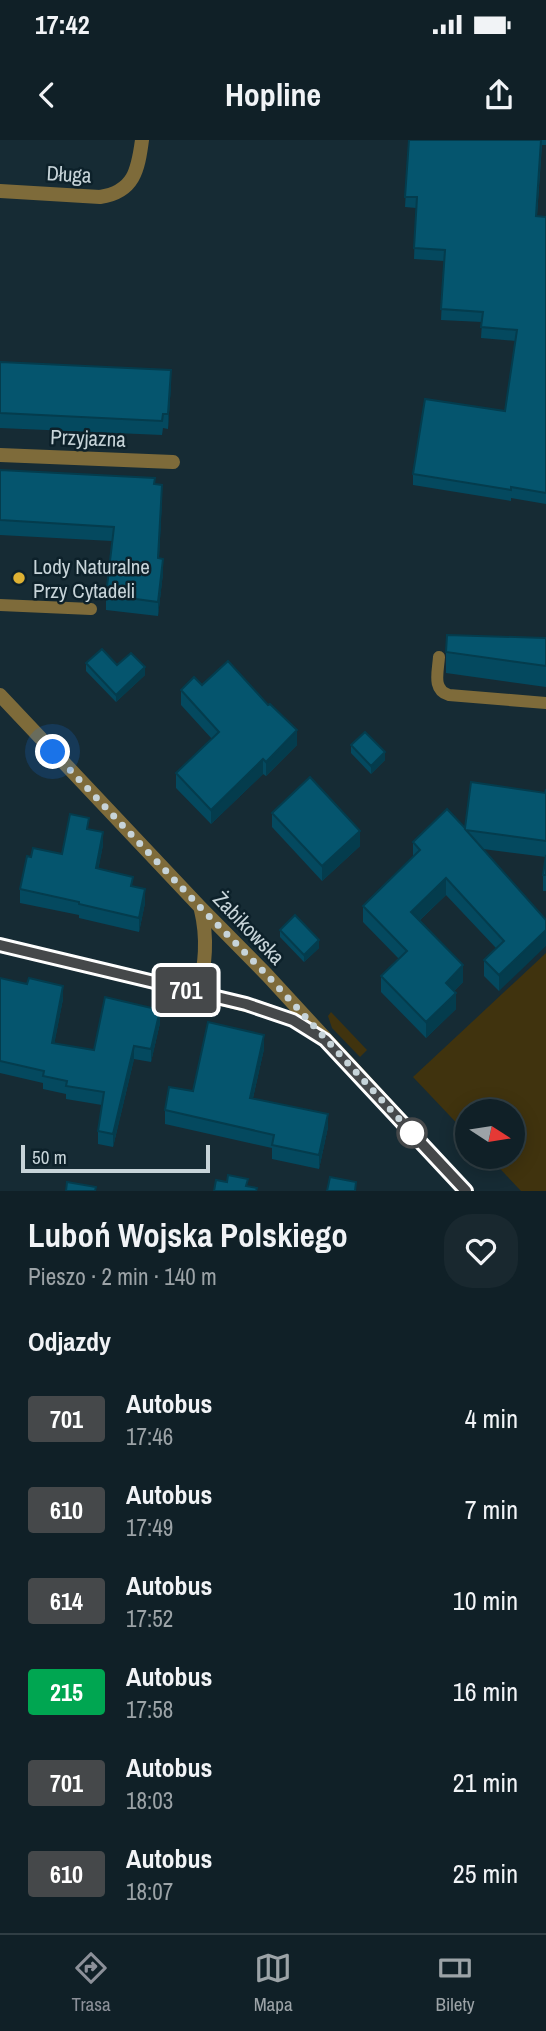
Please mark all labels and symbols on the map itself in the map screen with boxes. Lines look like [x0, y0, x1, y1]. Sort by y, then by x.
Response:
street label: Długa [46, 158, 93, 190]
street label: Przyjazna [50, 422, 127, 454]
place label: Lody Naturalne Przy Cytadeli [33, 552, 150, 605]
marker: Lody Naturalne Przy Cytadeli [11, 570, 27, 586]
your location [35, 734, 70, 769]
street label: Żabikowska [207, 885, 292, 971]
line badge: 701 [146, 967, 226, 1013]
north arrow [455, 1099, 525, 1169]
unlabelled marker [397, 1118, 427, 1148]
scale bar [21, 1142, 210, 1174]

